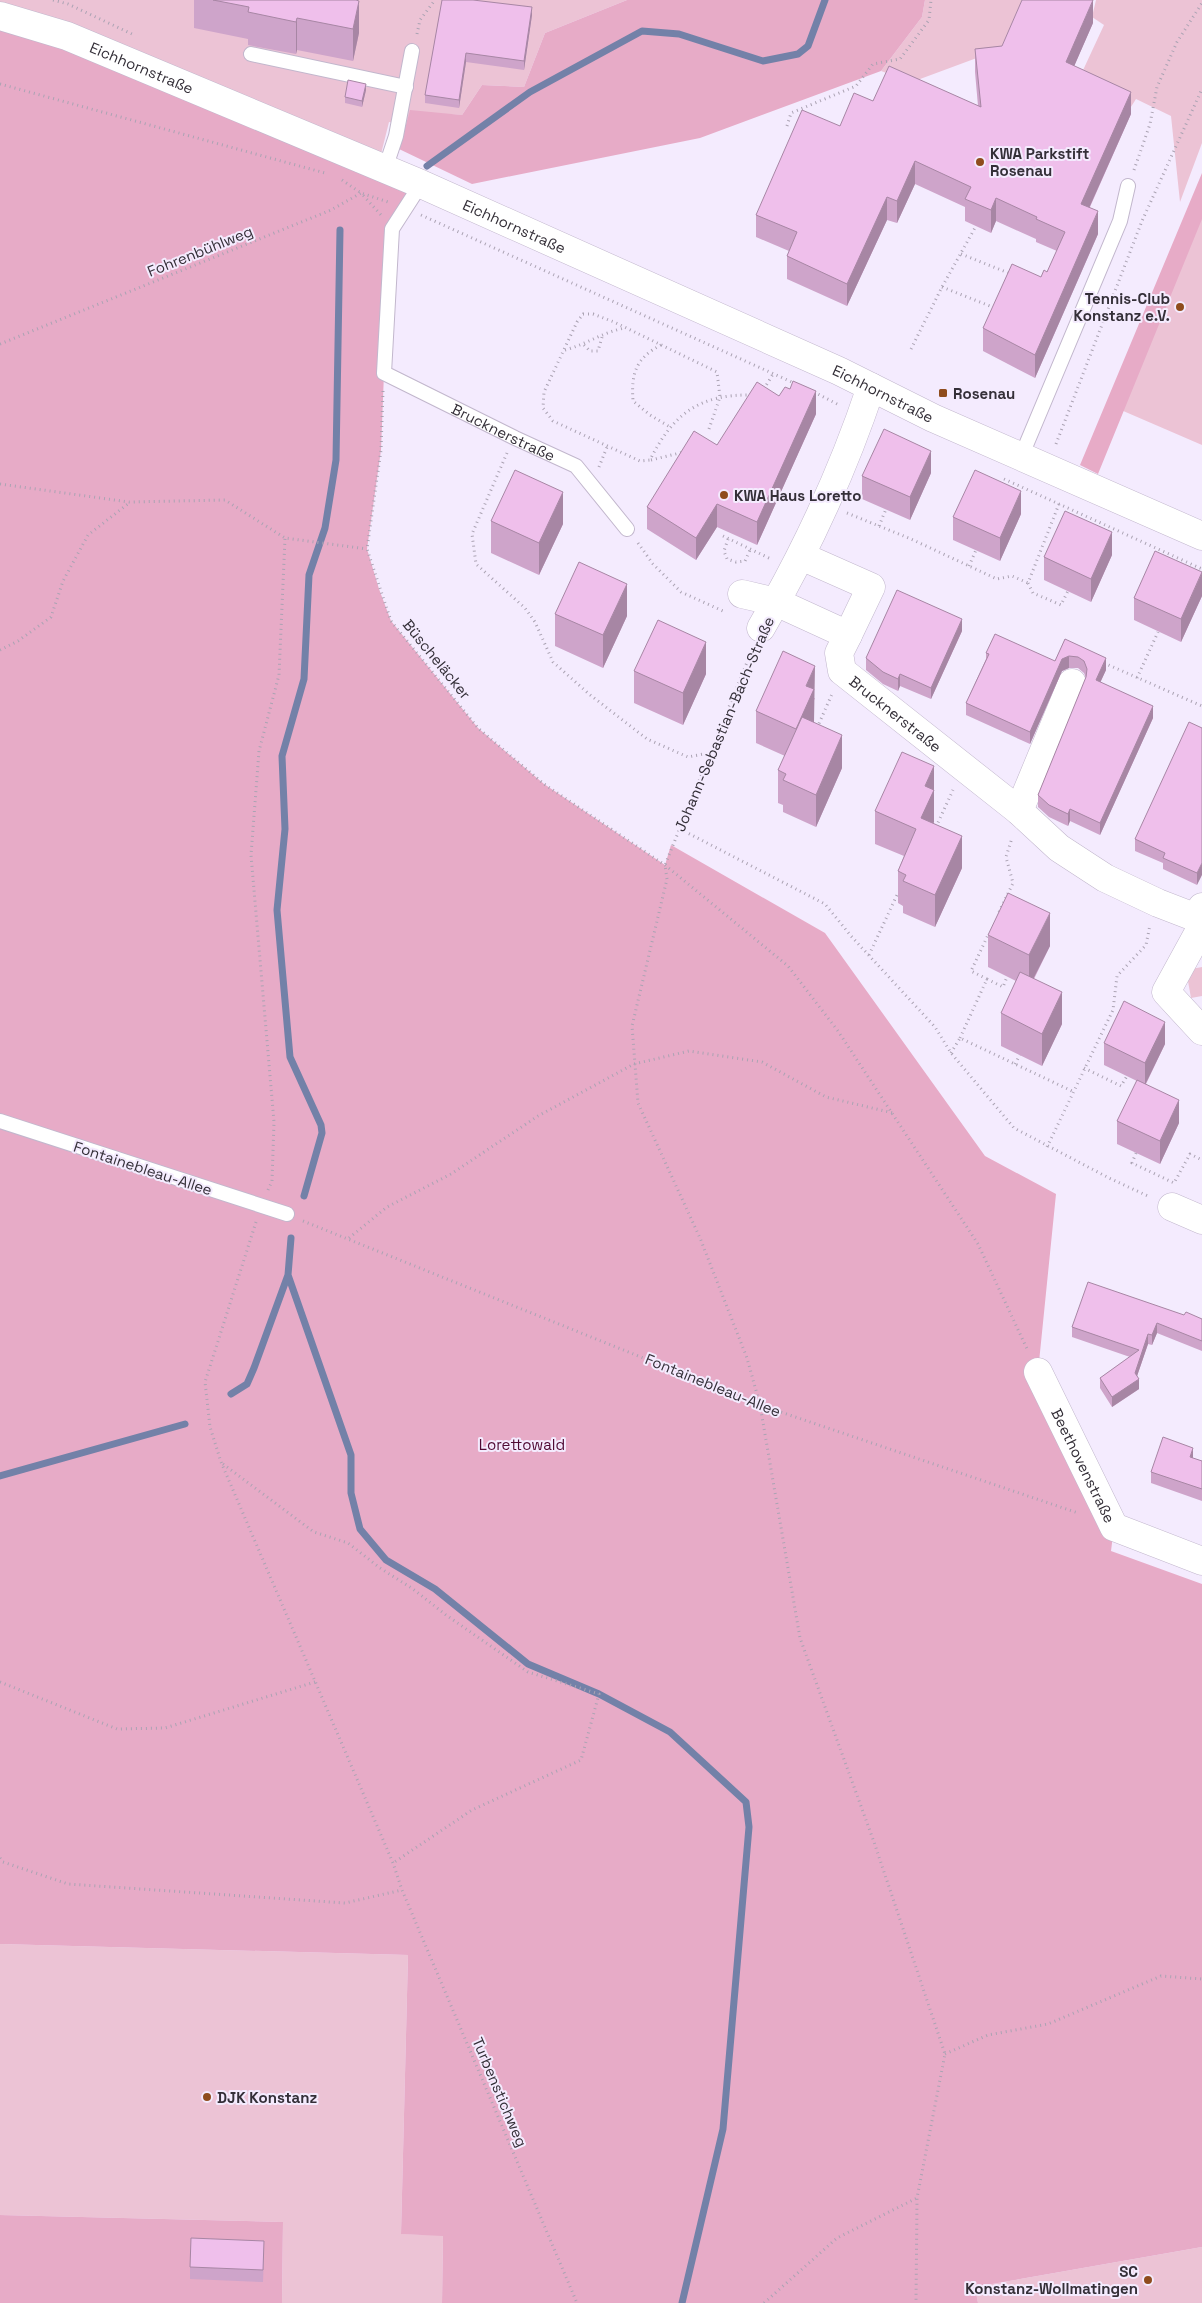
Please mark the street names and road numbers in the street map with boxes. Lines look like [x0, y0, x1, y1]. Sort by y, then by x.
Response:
street label: Eichhornstraße [87, 37, 197, 97]
street label: Eichhornstraße [460, 195, 569, 257]
street label: Fohrenbühlweg [145, 221, 255, 281]
street label: Eichhornstraße [830, 360, 937, 426]
street label: Brucknerstraße [449, 399, 558, 465]
street label: Johann-Sebastian-Bach-Straße [670, 613, 778, 834]
street label: Büscheläcker [399, 615, 475, 703]
street label: Brucknerstraße [846, 671, 946, 756]
street label: Fontainebleau-Allee [71, 1137, 215, 1199]
street label: Fontainebleau-Allee [642, 1349, 784, 1421]
street label: Beethovenstraße [1048, 1405, 1120, 1526]
street label: Turbenstichweg [468, 2034, 532, 2150]

